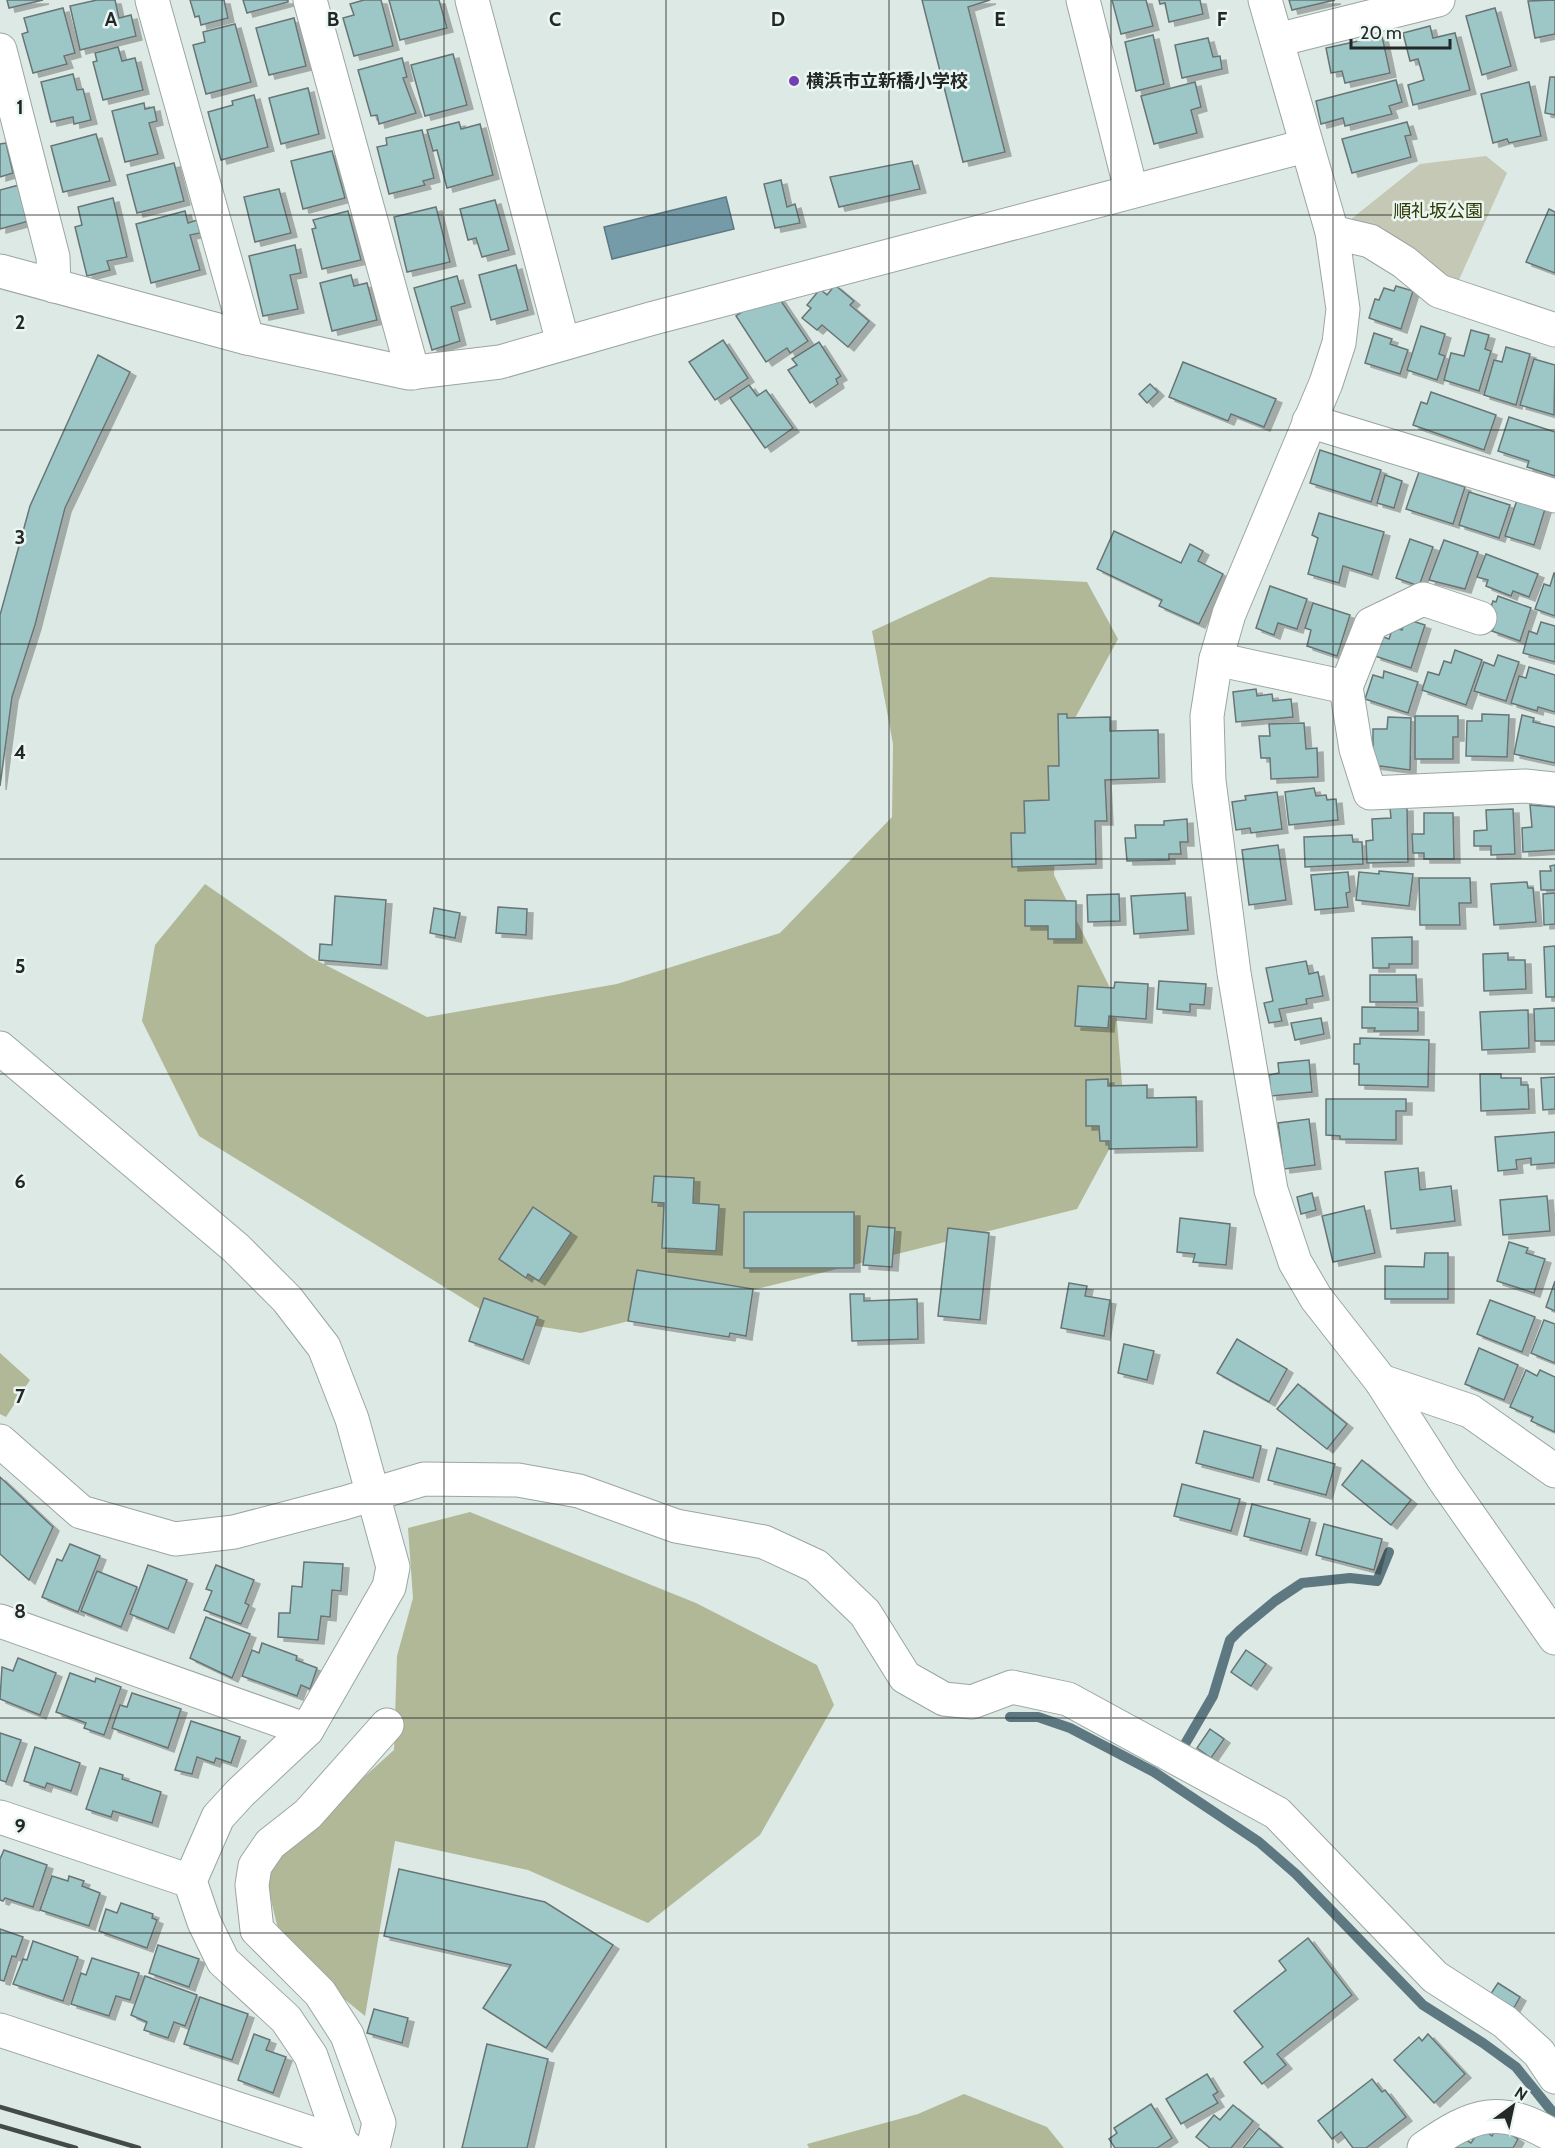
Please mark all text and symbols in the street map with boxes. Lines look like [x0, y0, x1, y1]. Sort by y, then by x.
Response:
text: A [105, 7, 118, 31]
text: B [327, 7, 339, 31]
text: C [549, 7, 561, 31]
text: D [771, 7, 785, 31]
text: E [994, 7, 1006, 31]
text: F [1217, 7, 1228, 31]
scale bar [1351, 12, 1450, 50]
text: 20 m [1360, 22, 1402, 44]
place label: 横浜市立新橋小学校 [806, 70, 968, 92]
marker: 横浜市立新橋小学校 [787, 74, 801, 88]
text: 1 [16, 95, 24, 119]
park label: 順礼坂公園 [1393, 200, 1483, 222]
text: 2 [15, 310, 25, 334]
text: 3 [15, 525, 25, 549]
text: 4 [14, 740, 26, 764]
text: 5 [15, 954, 25, 978]
text: 6 [14, 1169, 26, 1193]
text: 7 [15, 1384, 26, 1408]
text: 8 [14, 1599, 26, 1623]
text: 9 [14, 1814, 26, 1838]
north arrow [1483, 2076, 1543, 2136]
text: N [1511, 2083, 1531, 2105]

